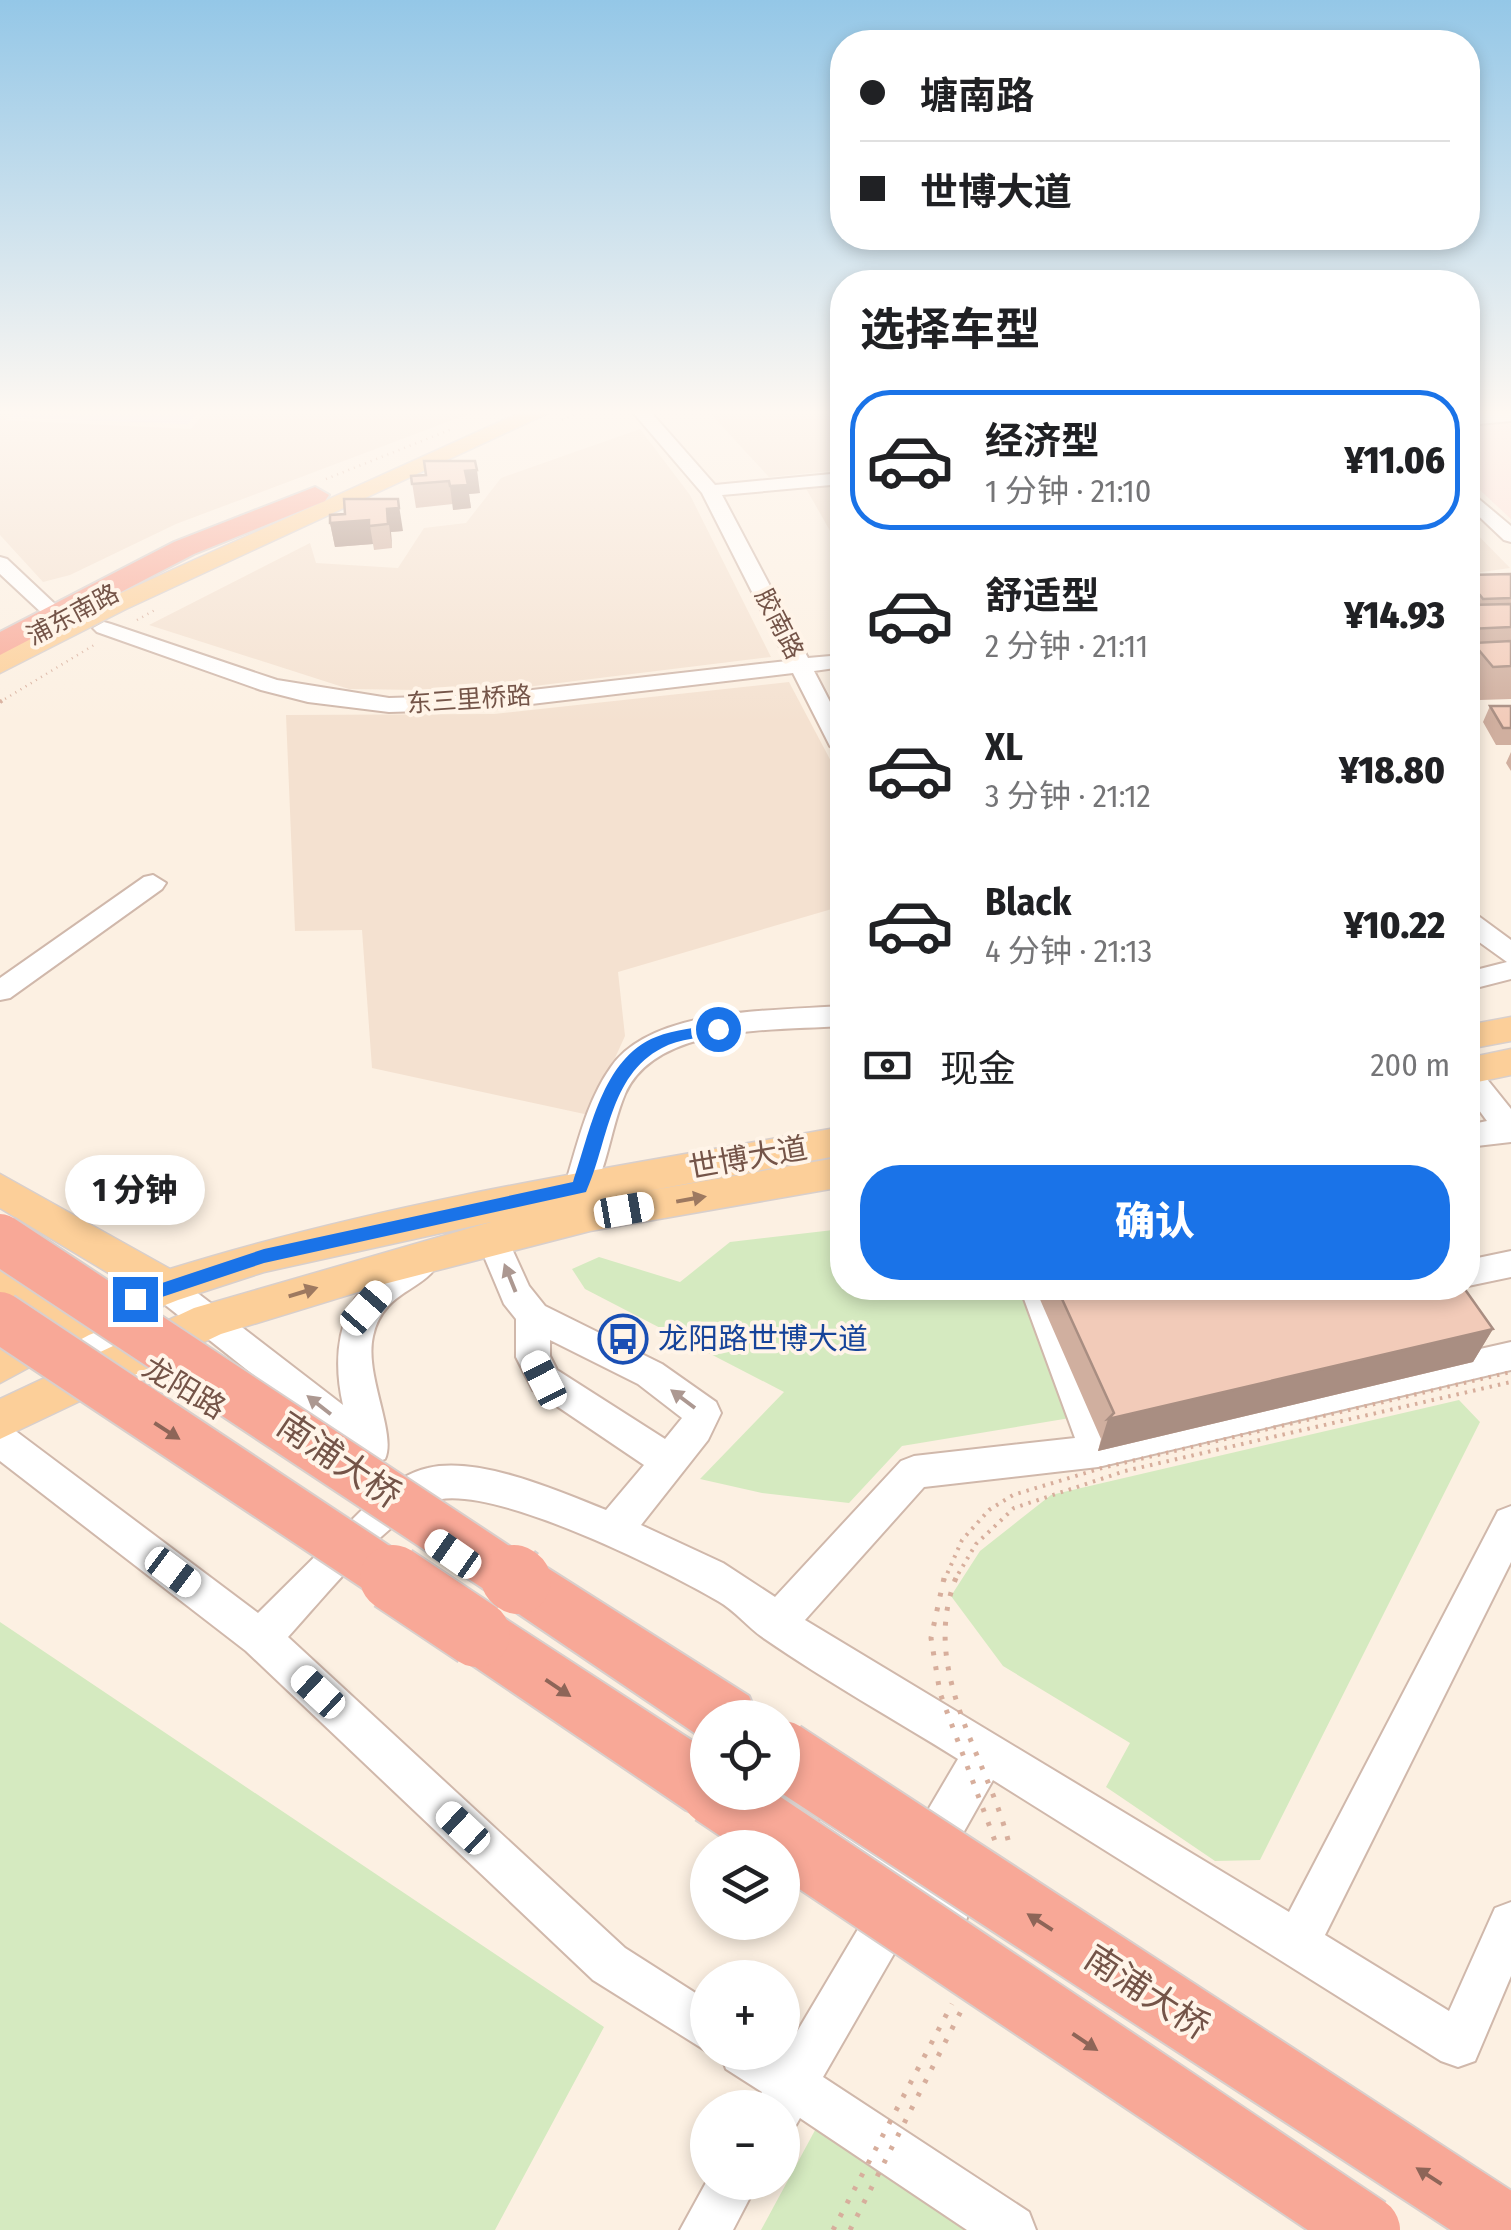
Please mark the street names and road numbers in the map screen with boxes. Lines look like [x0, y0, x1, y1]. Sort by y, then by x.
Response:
street label: 浦东南路 [22, 578, 124, 652]
street label: 胶南路 [749, 584, 809, 664]
street label: 东三里桥路 [406, 681, 532, 719]
street label: 世博大道 [686, 1130, 810, 1186]
street label: 龙阳路 [136, 1349, 232, 1427]
street label: 南浦大桥 [269, 1403, 409, 1517]
street label: 南浦大桥 [1077, 1936, 1217, 2048]

